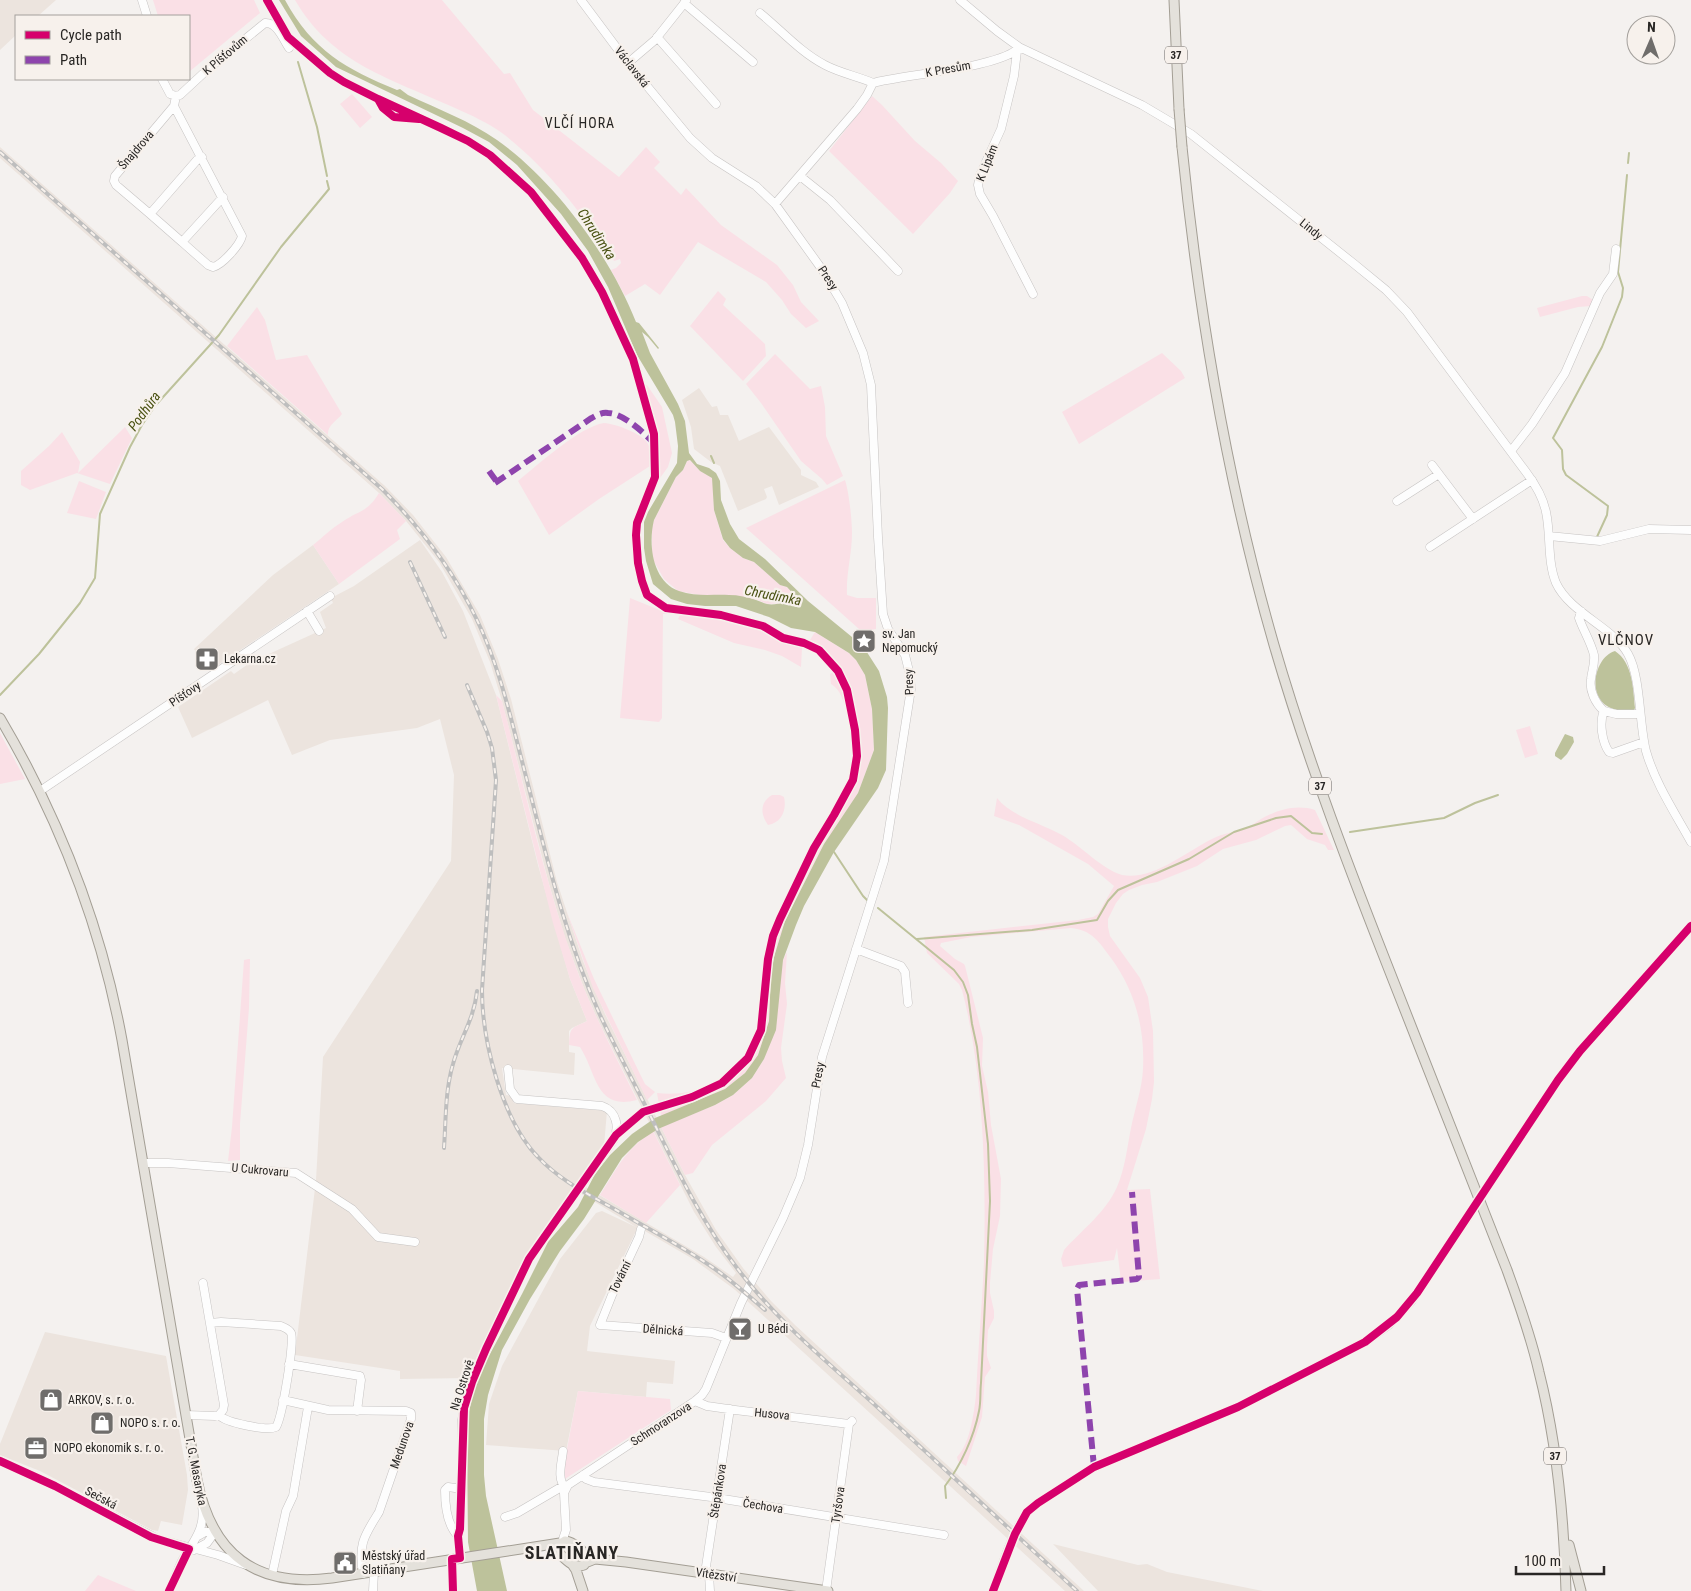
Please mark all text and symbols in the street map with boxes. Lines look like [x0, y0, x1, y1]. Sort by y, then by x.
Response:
legend [15, 15, 190, 80]
north arrow [1626, 15, 1676, 65]
text: N [1647, 19, 1656, 35]
text: Cycle path [60, 26, 122, 44]
street label: K Píšťovům [200, 32, 250, 78]
street label: Václavská [612, 44, 652, 90]
road number: 37 [1165, 46, 1187, 64]
text: Path [60, 51, 87, 69]
street label: K Presům [924, 58, 972, 80]
district label: VLČÍ HORA [545, 114, 615, 131]
street label: Šnajdrova [115, 127, 157, 172]
street label: K Lipám [973, 143, 1001, 183]
water label: Chrudimka [575, 205, 619, 263]
street label: Lindy [1297, 216, 1325, 242]
street label: Presy [815, 263, 841, 293]
water label: Podhůra [124, 388, 164, 434]
water label: Chrudimka [743, 582, 803, 608]
place label: sv. Jan Nepomucký [882, 627, 938, 655]
place icon: sv. Jan Nepomucký [851, 628, 877, 654]
district label: VLČNOV [1598, 631, 1654, 649]
pharmacy icon: Lekarna.cz [194, 646, 220, 672]
place label: Lekarna.cz [224, 652, 276, 666]
street label: Presy [902, 669, 916, 695]
street label: Píšťovy [167, 678, 203, 710]
road number: 37 [1309, 778, 1331, 794]
street label: Presy [809, 1061, 827, 1089]
street label: U Cukrovaru [231, 1161, 289, 1179]
street label: Tovární [606, 1257, 634, 1296]
bar icon: U Bédi [727, 1316, 753, 1342]
street label: Dělnická [642, 1322, 684, 1338]
place label: U Bédi [758, 1322, 788, 1336]
street label: Na Ostrově [447, 1358, 477, 1412]
shop icon: ARKOV, s. r. o. [38, 1387, 64, 1413]
place label: ARKOV, s. r. o. [68, 1393, 135, 1407]
street label: Schmoranzova [628, 1399, 694, 1449]
street label: Husova [754, 1405, 791, 1423]
shop icon: NOPO s. r. o. [89, 1410, 115, 1436]
place label: NOPO s. r. o. [120, 1416, 181, 1430]
street label: Medunova [387, 1419, 417, 1470]
office icon: NOPO ekonomik s. r. o. [23, 1435, 49, 1461]
street label: T. G. Masaryka [182, 1435, 210, 1507]
place label: NOPO ekonomik s. r. o. [54, 1441, 164, 1455]
road number: 37 [1544, 1448, 1566, 1464]
street label: Štěpánkova [706, 1462, 729, 1519]
street label: Sečská [83, 1484, 120, 1512]
street label: Tyršova [829, 1486, 848, 1524]
street label: Čechova [742, 1495, 784, 1516]
district label: SLATIŇANY [525, 1542, 619, 1563]
scale bar [1516, 1544, 1604, 1576]
place label: Městský úřad Slatiňany [362, 1549, 425, 1577]
public building icon: Městský úřad Slatiňany [332, 1550, 358, 1576]
text: 100 m [1524, 1552, 1561, 1570]
street label: Vítězství [695, 1565, 738, 1585]

